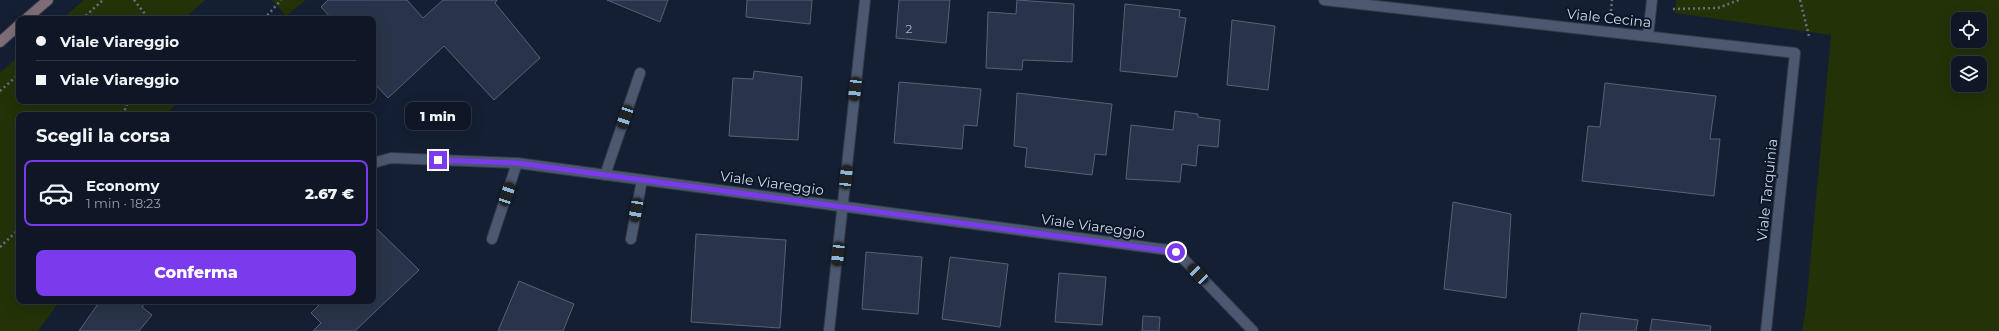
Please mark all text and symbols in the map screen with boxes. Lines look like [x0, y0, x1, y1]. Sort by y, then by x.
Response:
street label: Viale Cecina [1566, 5, 1652, 31]
map controls [1951, 12, 1987, 92]
button: locate [1951, 12, 1987, 48]
house number: 2 [906, 21, 913, 36]
text: Viale Viareggio [60, 32, 179, 51]
button: layers [1951, 56, 1987, 92]
text: Viale Viareggio [60, 70, 179, 89]
car [848, 76, 862, 102]
callout: 1 min [405, 102, 471, 130]
car [615, 104, 635, 130]
text: 1 min [420, 108, 456, 124]
text: Scegli la corsa [36, 125, 170, 147]
street label: Viale Tarquinia [1753, 138, 1781, 242]
route end [429, 151, 447, 169]
car [839, 164, 853, 190]
street label: Viale Viareggio [719, 167, 825, 199]
icon: car [38, 175, 74, 211]
text: Economy [86, 176, 159, 195]
car [498, 181, 516, 207]
text: 2.67 € [305, 184, 354, 203]
text: 1 min · 18:23 [86, 195, 161, 211]
car [628, 197, 644, 223]
street label: Viale Viareggio [1040, 210, 1146, 242]
car [831, 241, 845, 267]
route start [1167, 243, 1185, 261]
button: Conferma [36, 250, 356, 296]
car [1185, 261, 1211, 287]

